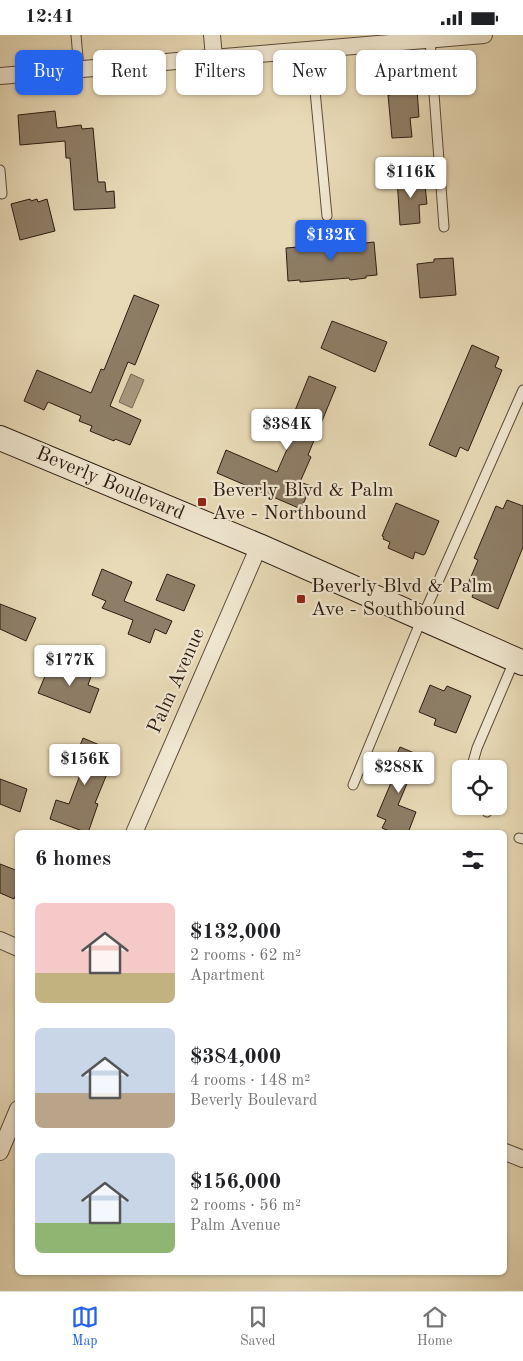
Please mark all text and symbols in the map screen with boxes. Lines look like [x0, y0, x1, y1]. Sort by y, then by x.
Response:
text: 12:41 [25, 8, 74, 27]
chip: Buy [15, 50, 83, 95]
chip: Rent [93, 50, 166, 95]
chip: Filters [176, 50, 263, 95]
chip: New [273, 50, 346, 95]
chip: Apartment [356, 50, 476, 95]
pin: $116K [376, 156, 446, 199]
text: $116K [386, 165, 436, 181]
pin: $132K [296, 219, 366, 262]
text: $132K [306, 228, 356, 244]
pin: $384K [252, 409, 322, 451]
text: $384K [262, 417, 312, 433]
street label: Beverly Boulevard [33, 444, 187, 524]
place label: Beverly Blvd & Palm Ave - Northbound [212, 481, 394, 524]
marker: Beverly Blvd & Palm Ave - Northbound [196, 496, 208, 508]
place label: Beverly Blvd & Palm Ave - Southbound [311, 577, 493, 620]
marker: Beverly Blvd & Palm Ave - Southbound [295, 593, 307, 605]
street label: Palm Avenue [145, 625, 209, 737]
pin: $177K [35, 645, 105, 687]
text: $177K [45, 653, 95, 669]
pin: $156K [50, 743, 120, 786]
pin: $288K [364, 751, 434, 794]
text: $156K [60, 752, 110, 768]
text: $288K [374, 760, 424, 776]
map controls [452, 760, 507, 815]
button: locate [452, 760, 507, 815]
icon: filters [459, 846, 487, 874]
text: 6 homes [35, 849, 111, 870]
text: $132,000 [190, 922, 281, 943]
icon: home [75, 923, 135, 983]
text: 2 rooms · 62 m² [190, 948, 301, 964]
text: Apartment [190, 968, 265, 984]
text: $384,000 [190, 1047, 281, 1068]
icon: home [75, 1048, 135, 1108]
text: 4 rooms · 148 m² [190, 1073, 310, 1089]
text: Beverly Boulevard [190, 1093, 317, 1109]
text: $156,000 [190, 1172, 281, 1193]
icon: home [75, 1173, 135, 1233]
text: 2 rooms · 56 m² [190, 1198, 301, 1214]
text: Palm Avenue [190, 1218, 280, 1234]
tab: Map [71, 1303, 99, 1350]
tab: Saved [240, 1303, 276, 1350]
tab: Home [417, 1303, 452, 1350]

